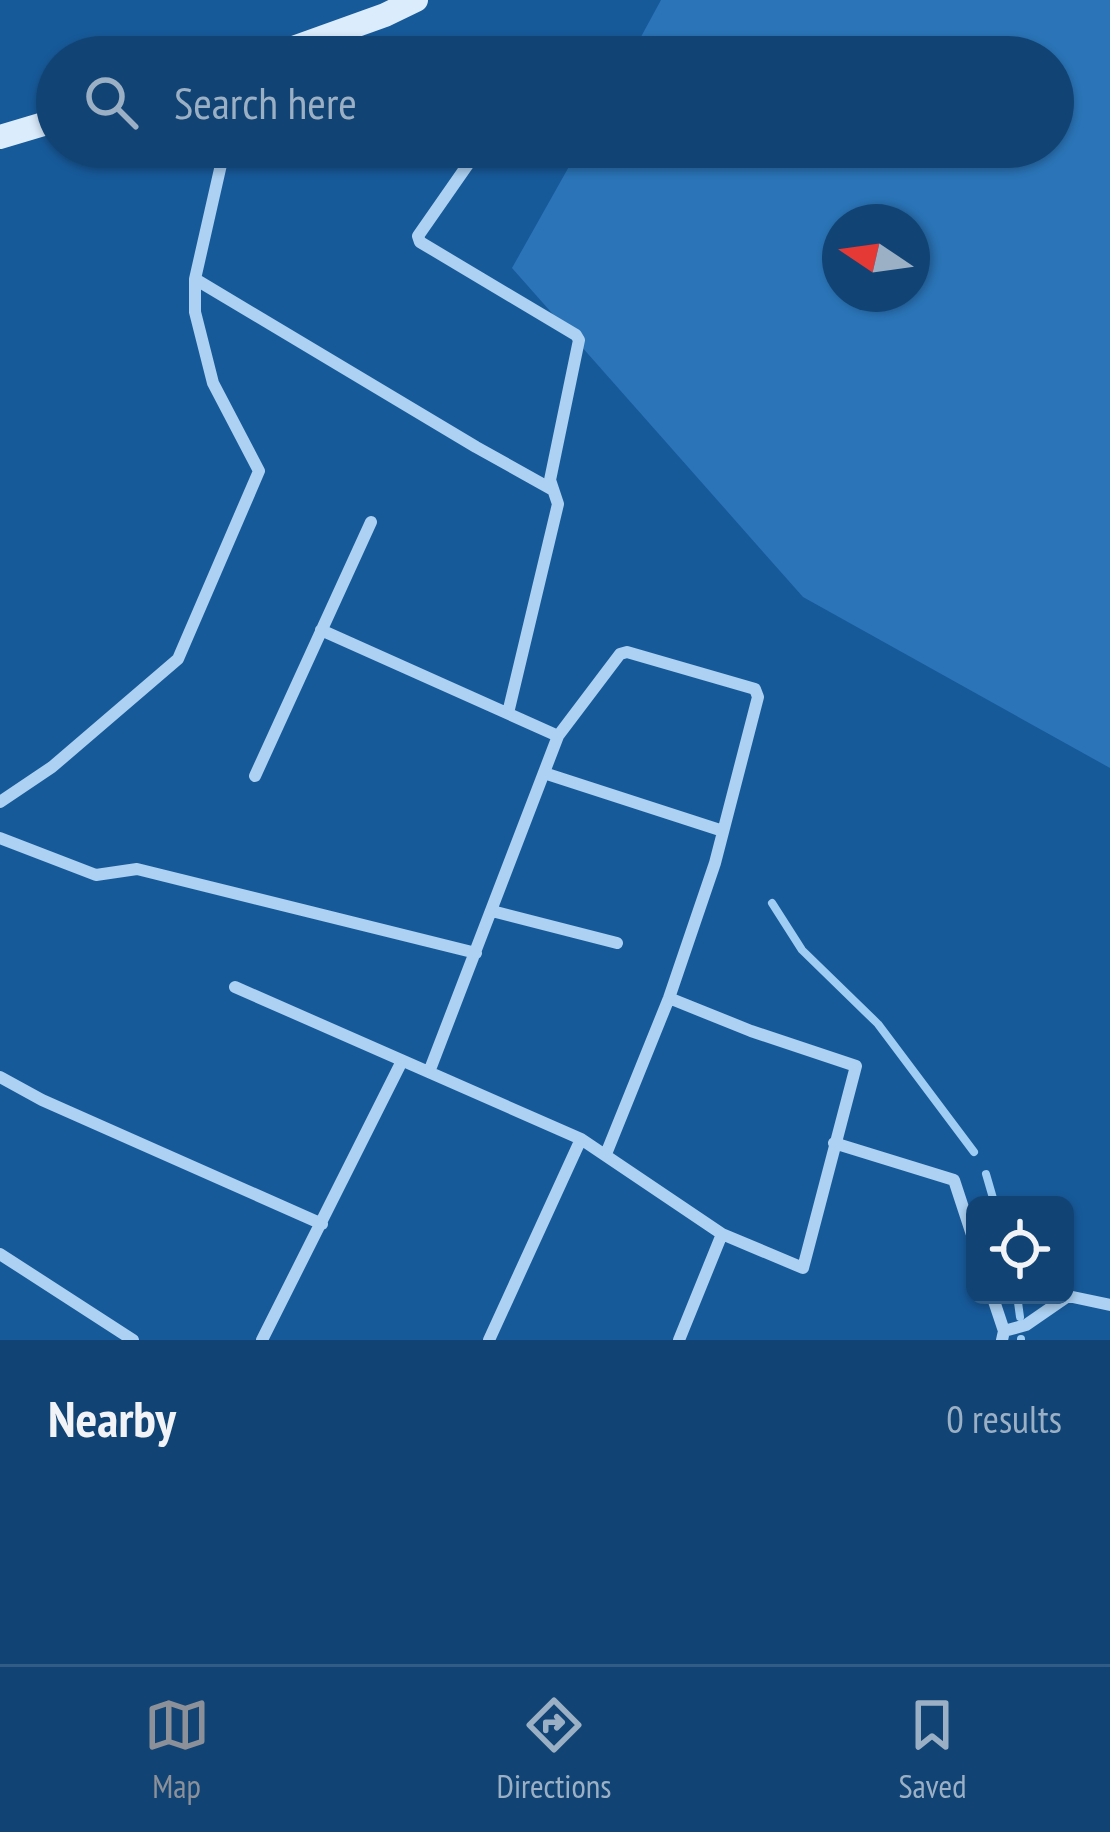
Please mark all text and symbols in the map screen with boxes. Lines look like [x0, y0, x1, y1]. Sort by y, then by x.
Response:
search box [36, 36, 1074, 168]
icon: search [78, 69, 144, 135]
text: Search here [174, 73, 357, 131]
north arrow [822, 204, 930, 312]
map controls [966, 1196, 1074, 1304]
button: locate [966, 1196, 1074, 1304]
text: Nearby [48, 1385, 176, 1451]
text: 0 results [946, 1393, 1062, 1444]
tab: Map [144, 1692, 210, 1807]
tab: Directions [497, 1692, 611, 1807]
tab: Saved [898, 1692, 966, 1807]

